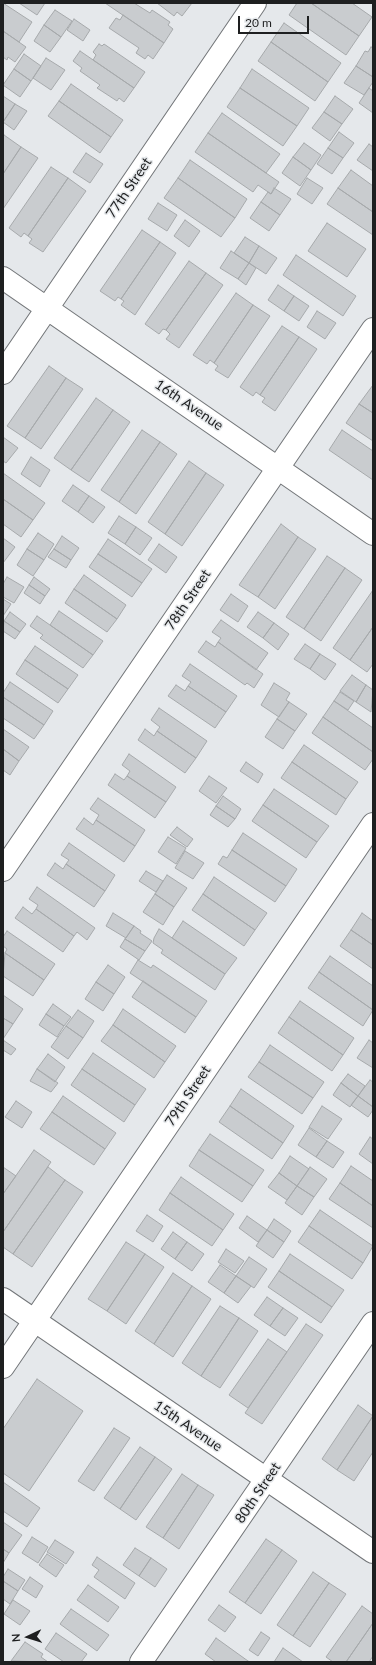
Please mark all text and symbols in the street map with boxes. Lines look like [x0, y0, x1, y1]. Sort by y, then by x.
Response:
scale bar [240, 8, 311, 34]
text: 20 m [245, 15, 272, 30]
street label: 77th Street [103, 154, 155, 222]
street label: 16th Avenue [152, 376, 226, 434]
street label: 78th Street [162, 566, 214, 634]
street label: 79th Street [162, 1062, 214, 1130]
street label: 15th Avenue [151, 1397, 225, 1455]
street label: 80th Street [232, 1459, 284, 1527]
north arrow [8, 1617, 48, 1657]
text: N [9, 1633, 22, 1643]

